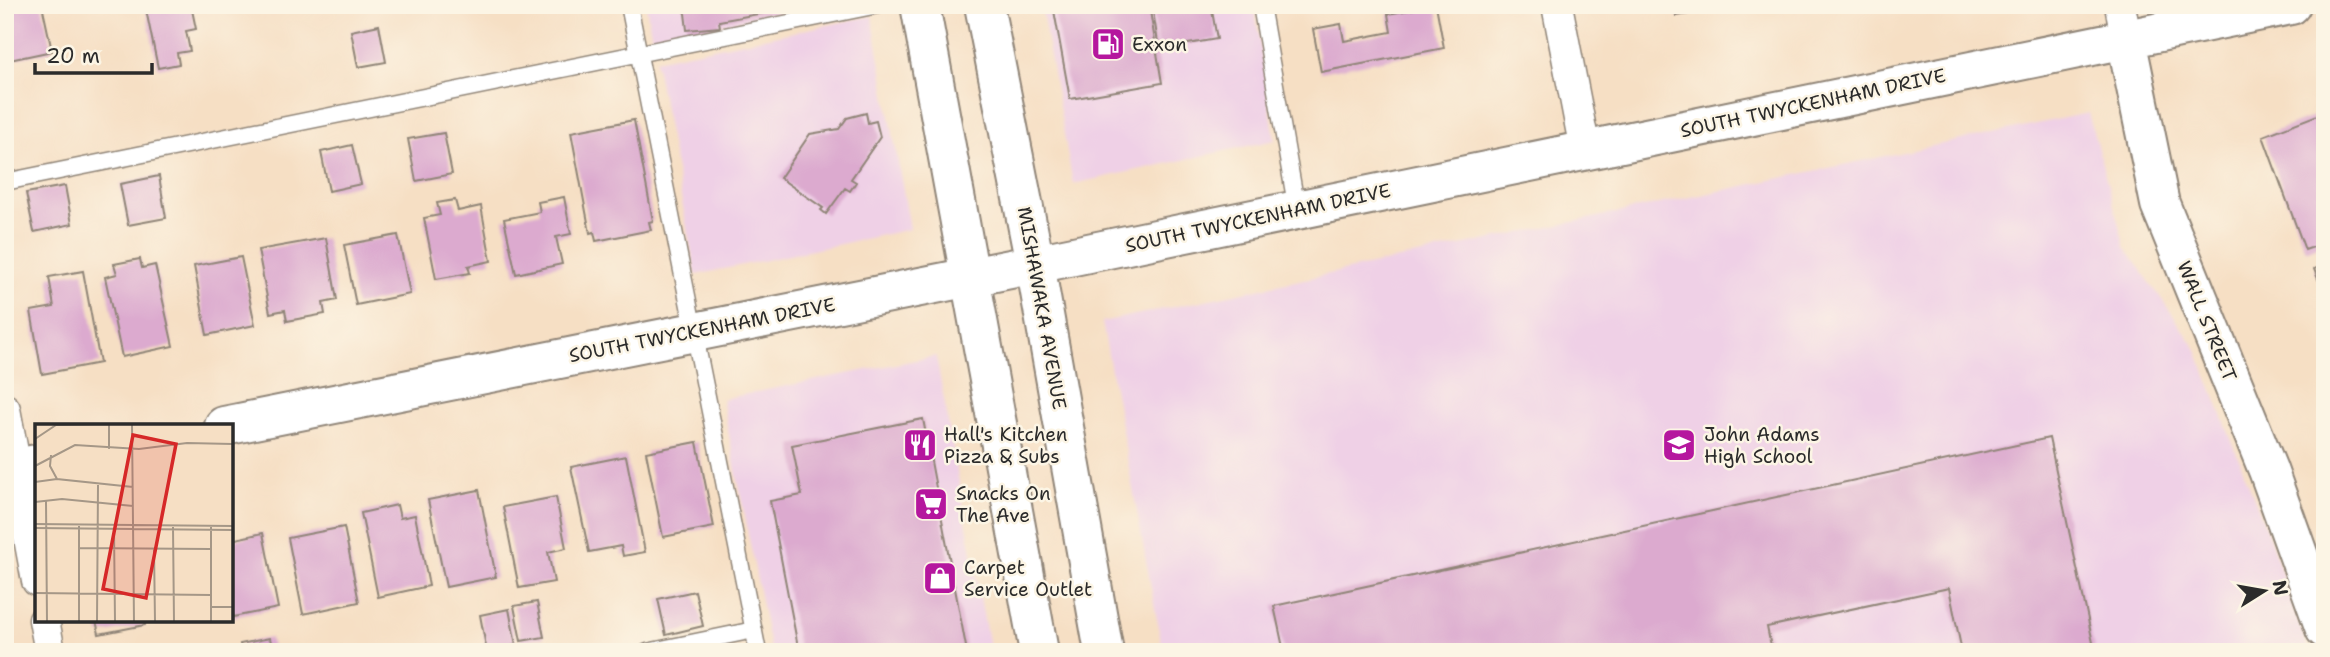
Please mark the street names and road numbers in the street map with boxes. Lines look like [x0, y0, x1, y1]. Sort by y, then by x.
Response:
street label: SOUTH TWYCKENHAM DRIVE [1678, 63, 1948, 143]
street label: SOUTH TWYCKENHAM DRIVE [1123, 178, 1393, 258]
street label: MISHAWAKA AVENUE [1012, 205, 1072, 412]
street label: WALL STREET [2171, 257, 2243, 385]
street label: SOUTH TWYCKENHAM DRIVE [567, 292, 837, 368]

